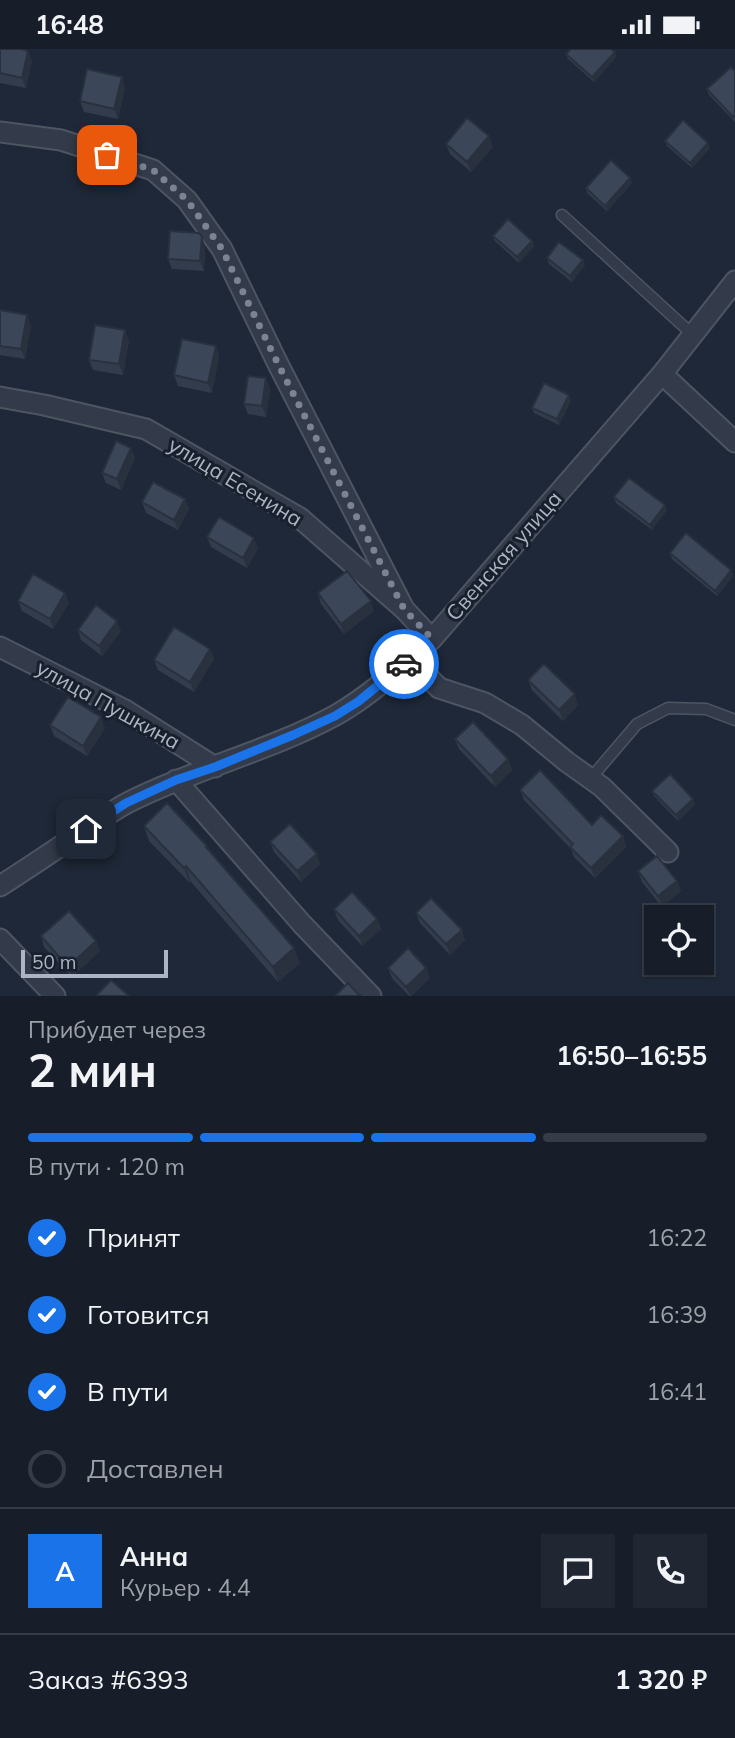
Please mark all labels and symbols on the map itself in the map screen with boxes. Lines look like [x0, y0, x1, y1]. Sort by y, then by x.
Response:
pin [77, 125, 137, 185]
street label: улица Есенина [164, 431, 307, 531]
street label: Свенская улица [440, 485, 567, 625]
courier [369, 629, 439, 699]
street label: улица Пушкина [32, 654, 185, 754]
pin [56, 799, 116, 859]
scale bar [21, 947, 168, 979]

